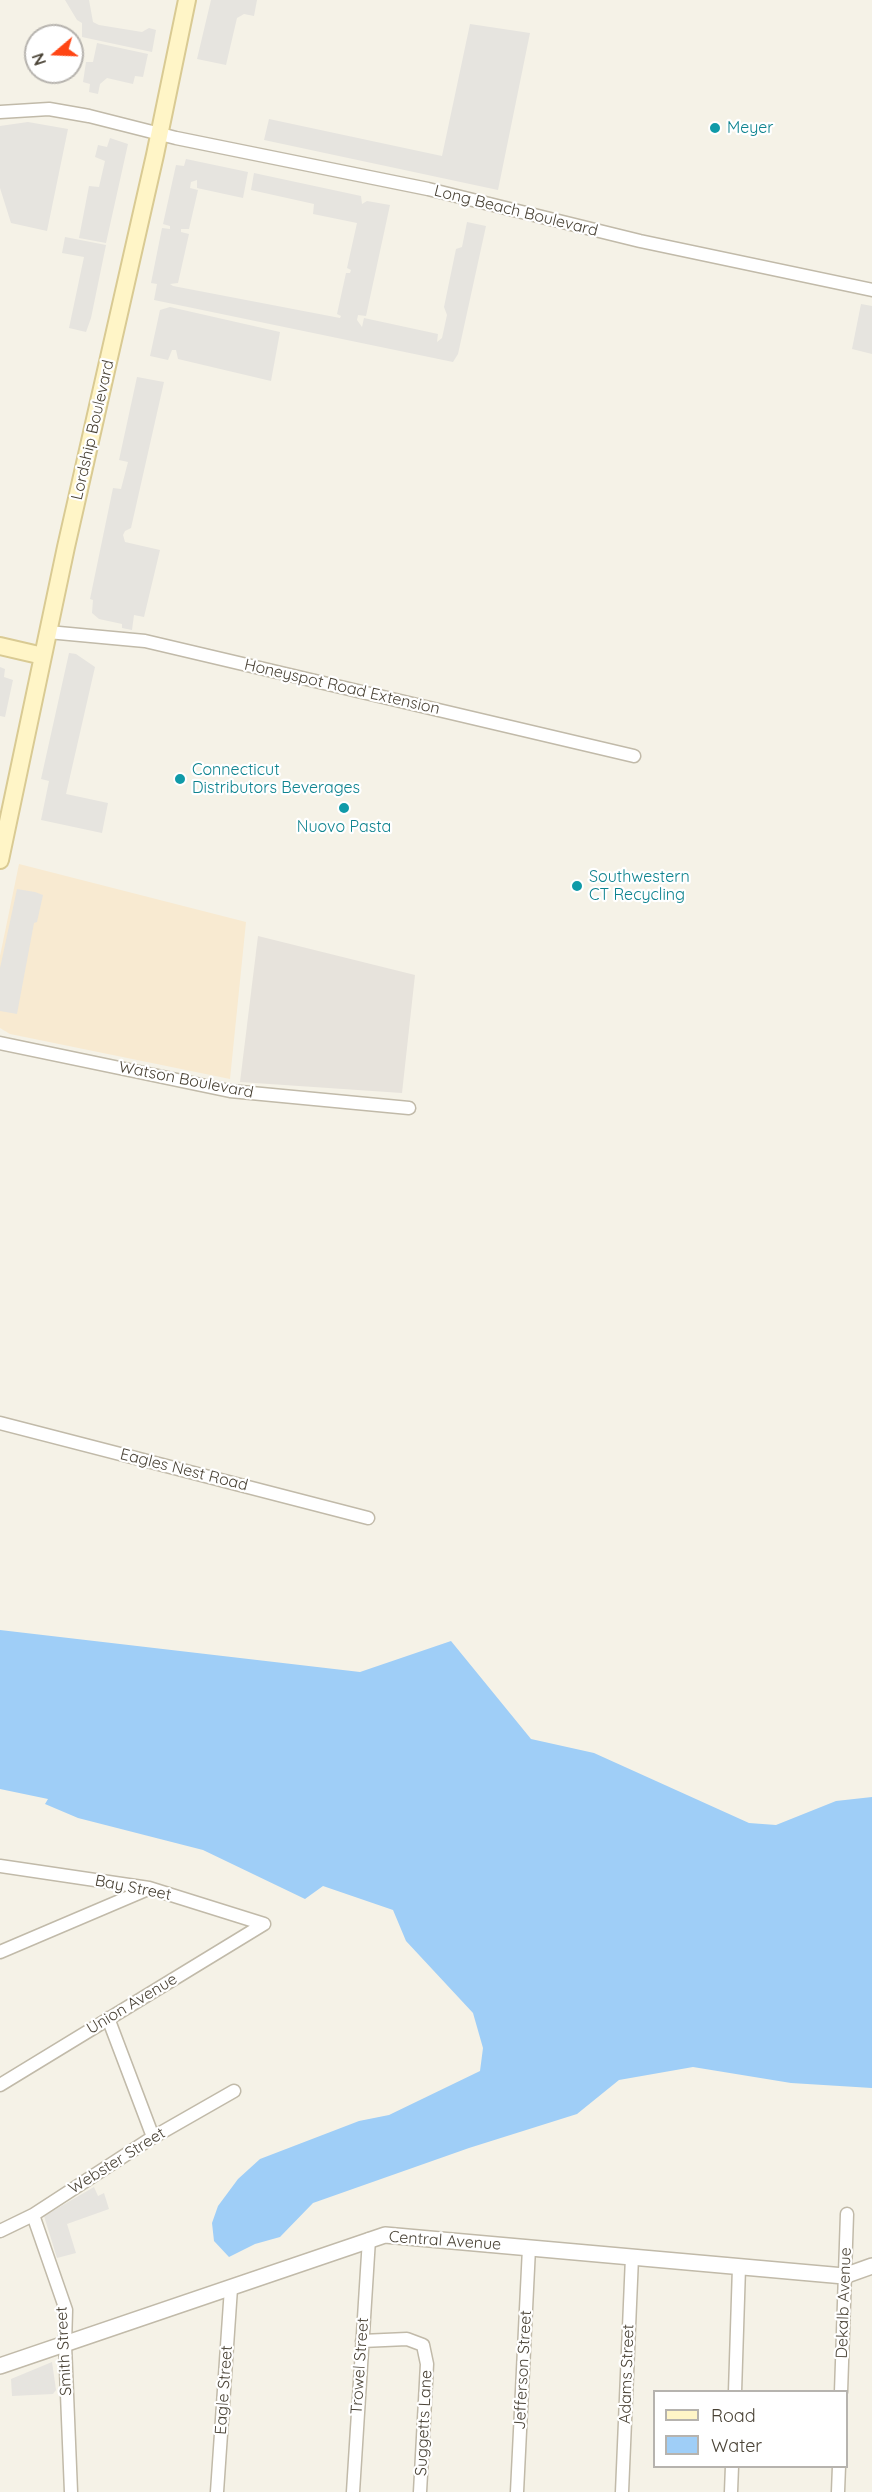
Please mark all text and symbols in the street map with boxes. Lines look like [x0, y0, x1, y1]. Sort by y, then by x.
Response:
north arrow [24, 24, 84, 84]
text: N [28, 50, 50, 68]
place label: Meyer [727, 118, 773, 138]
marker: Meyer [708, 121, 722, 135]
street label: Long Beach Boulevard [432, 181, 600, 241]
street label: Lordship Boulevard [68, 358, 118, 502]
street label: Honeyspot Road Extension [242, 655, 442, 719]
place label: Connecticut Distributors Beverages [192, 760, 360, 798]
marker: Connecticut Distributors Beverages [173, 772, 187, 786]
marker: Nuovo Pasta [337, 801, 351, 815]
place label: Nuovo Pasta [297, 817, 391, 837]
place label: Southwestern CT Recycling [589, 867, 690, 905]
marker: Southwestern CT Recycling [570, 879, 584, 893]
street label: Watson Boulevard [117, 1058, 255, 1102]
street label: Eagles Nest Road [118, 1445, 250, 1495]
street label: Bay Street [93, 1871, 173, 1905]
street label: Union Avenue [83, 1969, 181, 2039]
street label: Webster Street [65, 2124, 169, 2198]
street label: Central Avenue [388, 2227, 502, 2255]
street label: Dekalb Avenue [832, 2247, 856, 2359]
street label: Smith Street [52, 2306, 76, 2396]
street label: Jefferson Street [510, 2310, 536, 2430]
street label: Trowel Street [347, 2317, 373, 2415]
street label: Adams Street [616, 2324, 638, 2424]
street label: Eagle Street [211, 2345, 237, 2435]
street label: Suggetts Lane [412, 2369, 436, 2477]
legend [653, 2390, 848, 2468]
text: Road [711, 2404, 756, 2427]
text: Water [711, 2434, 762, 2457]

